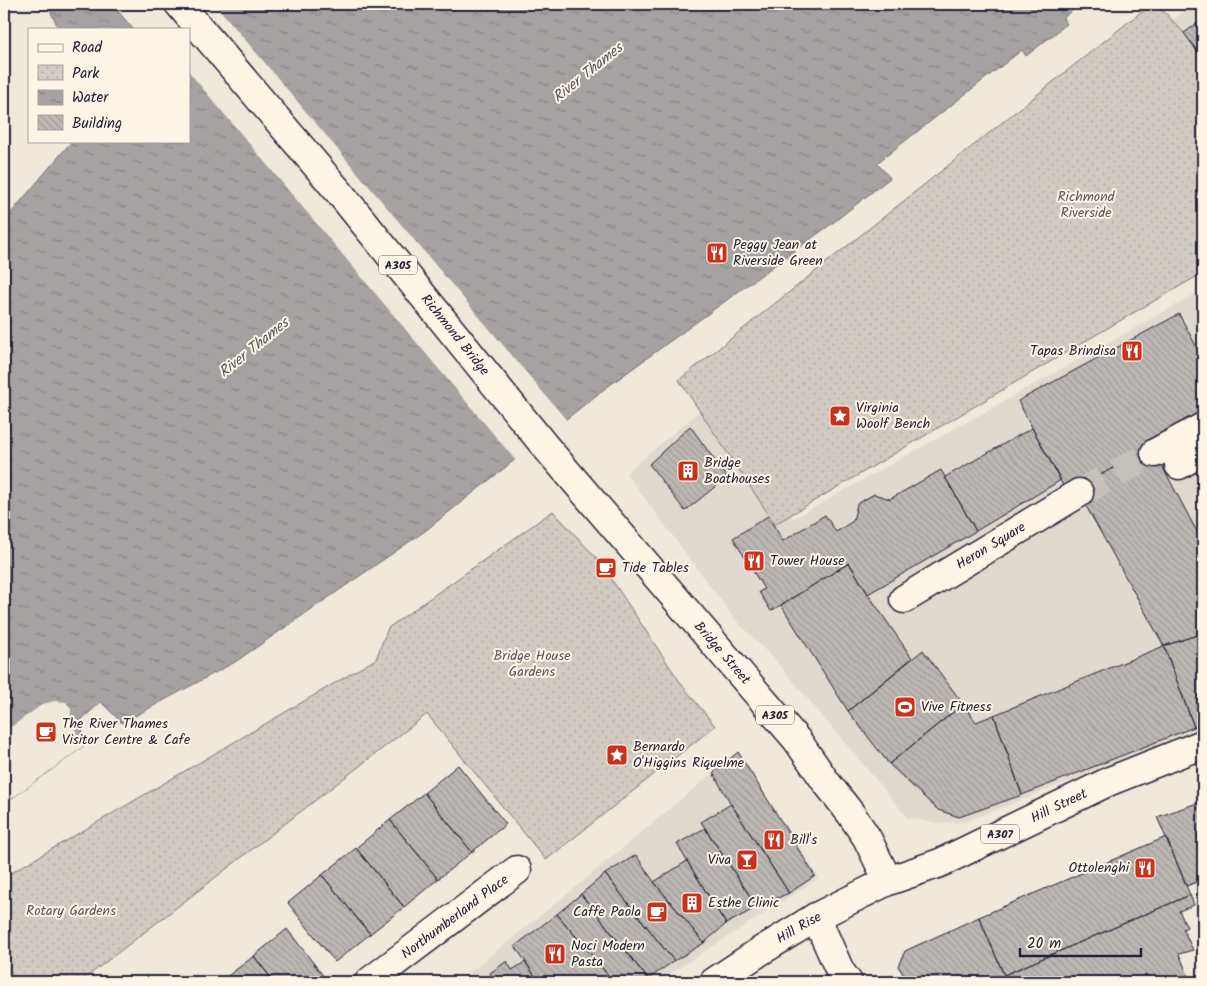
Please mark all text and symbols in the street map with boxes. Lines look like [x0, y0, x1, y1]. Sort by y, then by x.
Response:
legend [28, 28, 190, 142]
text: Road [72, 36, 103, 60]
water label: River Thames [548, 36, 630, 109]
text: Park [72, 62, 100, 86]
text: Water [72, 86, 109, 110]
text: Building [72, 112, 122, 136]
park label: Richmond Riverside [1057, 186, 1116, 224]
place label: Peggy Jean at Riverside Green [733, 234, 823, 272]
restaurant icon: Peggy Jean at Riverside Green [705, 241, 729, 265]
road number: A305 [379, 256, 417, 274]
street label: Richmond Bridge [415, 289, 495, 381]
water label: River Thames [214, 311, 296, 384]
restaurant icon: Tapas Brindisa [1120, 339, 1144, 363]
place label: Tapas Brindisa [1030, 340, 1116, 362]
place label: Virginia Woolf Bench [856, 397, 930, 435]
place icon: Virginia Woolf Bench [828, 404, 852, 428]
place label: Bridge Boathouses [704, 452, 770, 490]
building icon: Bridge Boathouses [676, 459, 700, 483]
street label: Heron Square [952, 516, 1031, 576]
restaurant icon: Tower House [742, 549, 766, 573]
place label: Tower House [770, 550, 845, 572]
cafe icon: Tide Tables [594, 556, 618, 580]
place label: Tide Tables [622, 557, 689, 579]
street label: Bridge Street [688, 616, 756, 690]
park label: Bridge House Gardens [493, 645, 571, 683]
sports icon: Vive Fitness [893, 695, 917, 719]
place label: Vive Fitness [921, 696, 991, 718]
road number: A305 [756, 706, 794, 724]
place label: The River Thames Visitor Centre & Cafe [62, 713, 191, 751]
cafe icon: The River Thames Visitor Centre & Cafe [34, 720, 58, 744]
place label: Bernardo O'Higgins Riquelme [633, 736, 745, 774]
place icon: Bernardo O'Higgins Riquelme [605, 743, 629, 767]
street label: Hill Street [1027, 783, 1092, 829]
road number: A307 [981, 824, 1019, 844]
restaurant icon: Bill's [762, 828, 786, 852]
place label: Bill's [790, 829, 817, 851]
bar icon: Viva [735, 848, 759, 872]
place label: Viva [708, 849, 731, 871]
restaurant icon: Ottolenghi [1133, 856, 1157, 880]
place label: Ottolenghi [1069, 857, 1130, 879]
street label: Northumberland Place [397, 869, 514, 965]
building icon: Esthe Clinic [680, 891, 704, 915]
place label: Esthe Clinic [708, 892, 779, 914]
park label: Rotary Gardens [26, 900, 116, 922]
cafe icon: Caffe Paola [645, 900, 669, 924]
place label: Caffe Paola [573, 901, 641, 923]
street label: Hill Rise [772, 906, 826, 950]
scale bar [1020, 926, 1141, 958]
text: 20 m [1027, 932, 1061, 956]
place label: Noci Modern Pasta [571, 935, 645, 973]
restaurant icon: Noci Modern Pasta [543, 942, 567, 966]

